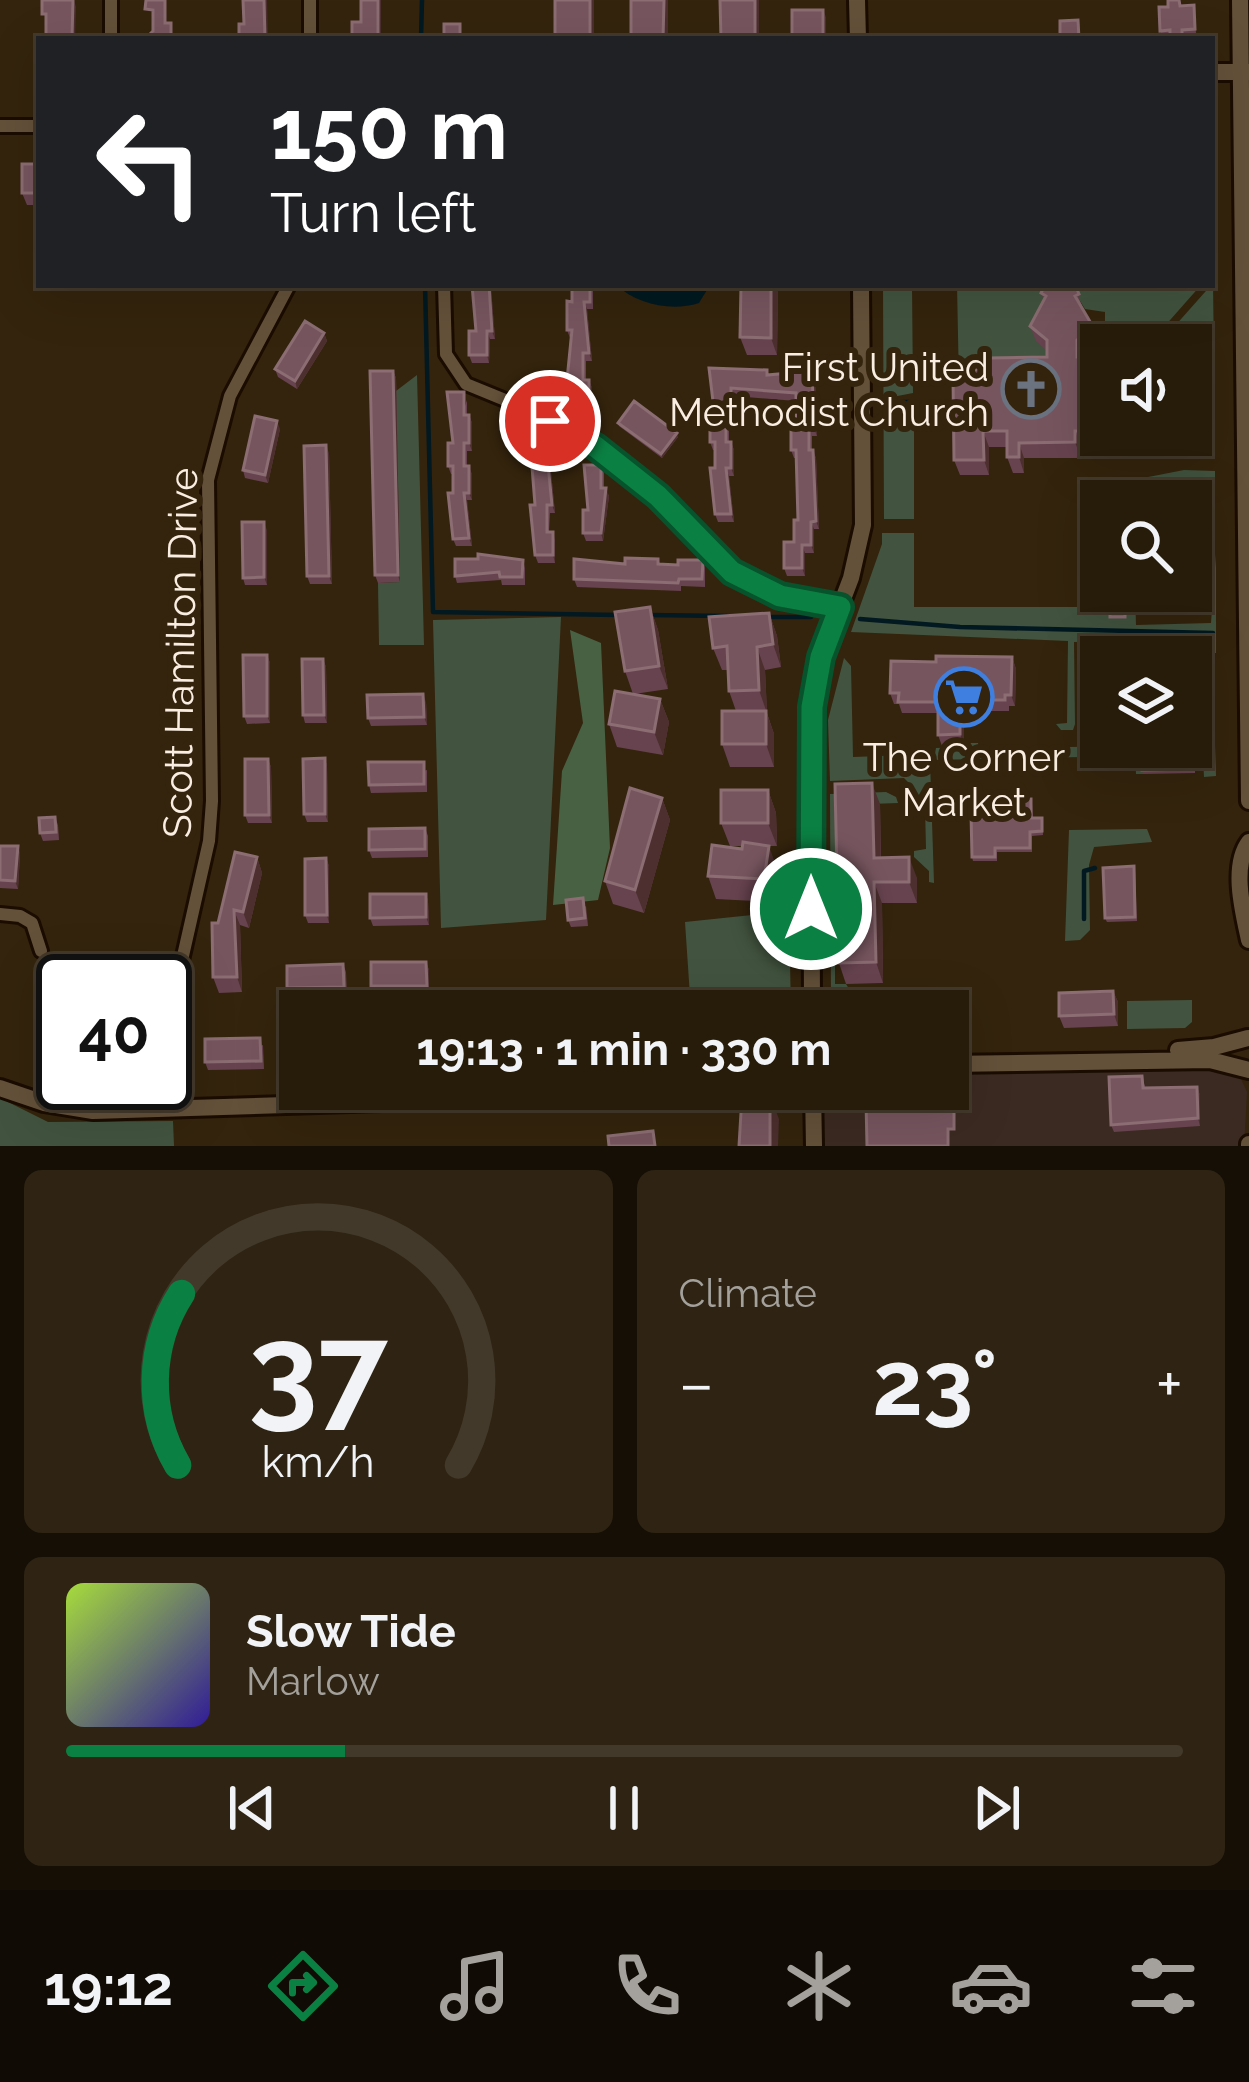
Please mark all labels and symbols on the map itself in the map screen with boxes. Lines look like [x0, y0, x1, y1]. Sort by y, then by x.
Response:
place label: First United Methodist Church [669, 344, 989, 435]
church icon: First United Methodist Church [1000, 358, 1062, 420]
pin [499, 370, 601, 472]
street label: Scott Hamilton Drive [154, 467, 206, 839]
supermarket icon: The Corner Market [933, 666, 995, 728]
place label: The Corner Market [863, 734, 1065, 825]
position arrow [748, 846, 874, 972]
speed limit sign: 40 [36, 954, 192, 1110]

